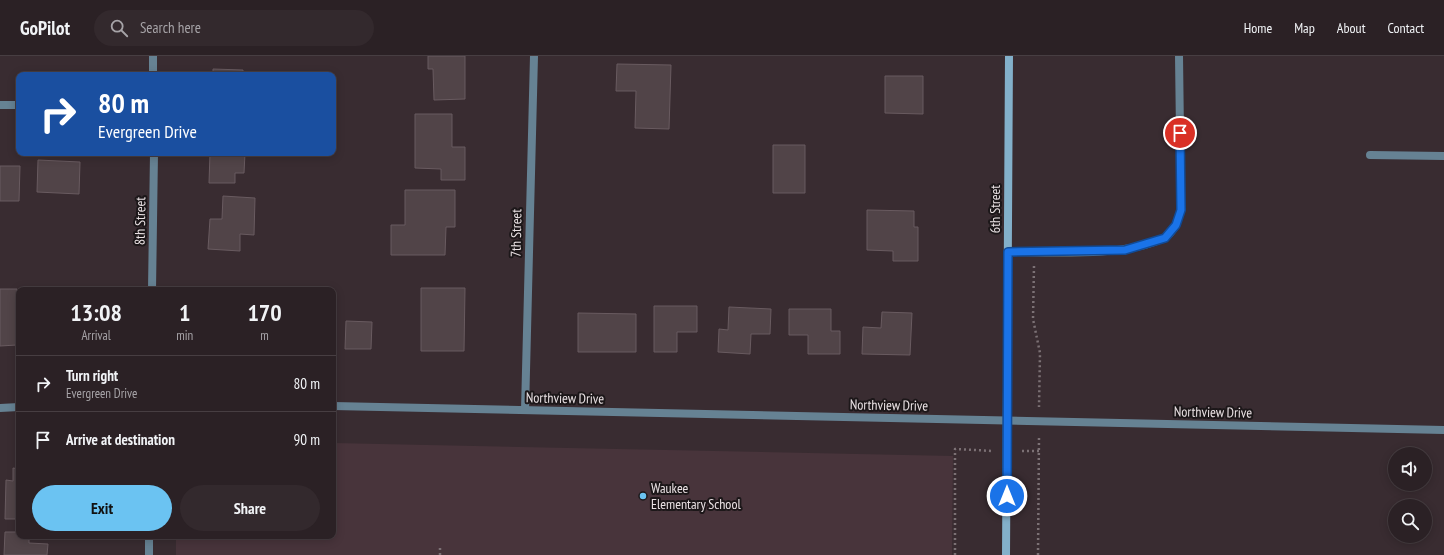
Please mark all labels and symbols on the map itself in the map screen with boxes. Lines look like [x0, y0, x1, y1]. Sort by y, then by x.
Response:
pin [1163, 116, 1197, 150]
street label: 6th Street [986, 185, 1004, 233]
street label: 8th Street [131, 197, 149, 245]
street label: 7th Street [507, 209, 525, 257]
street label: Northview Drive [526, 388, 605, 408]
street label: Northview Drive [850, 395, 929, 415]
street label: Northview Drive [1174, 402, 1253, 422]
position arrow [986, 475, 1028, 517]
place label: Waukee Elementary School [651, 479, 741, 513]
marker: Waukee Elementary School [638, 491, 648, 501]

